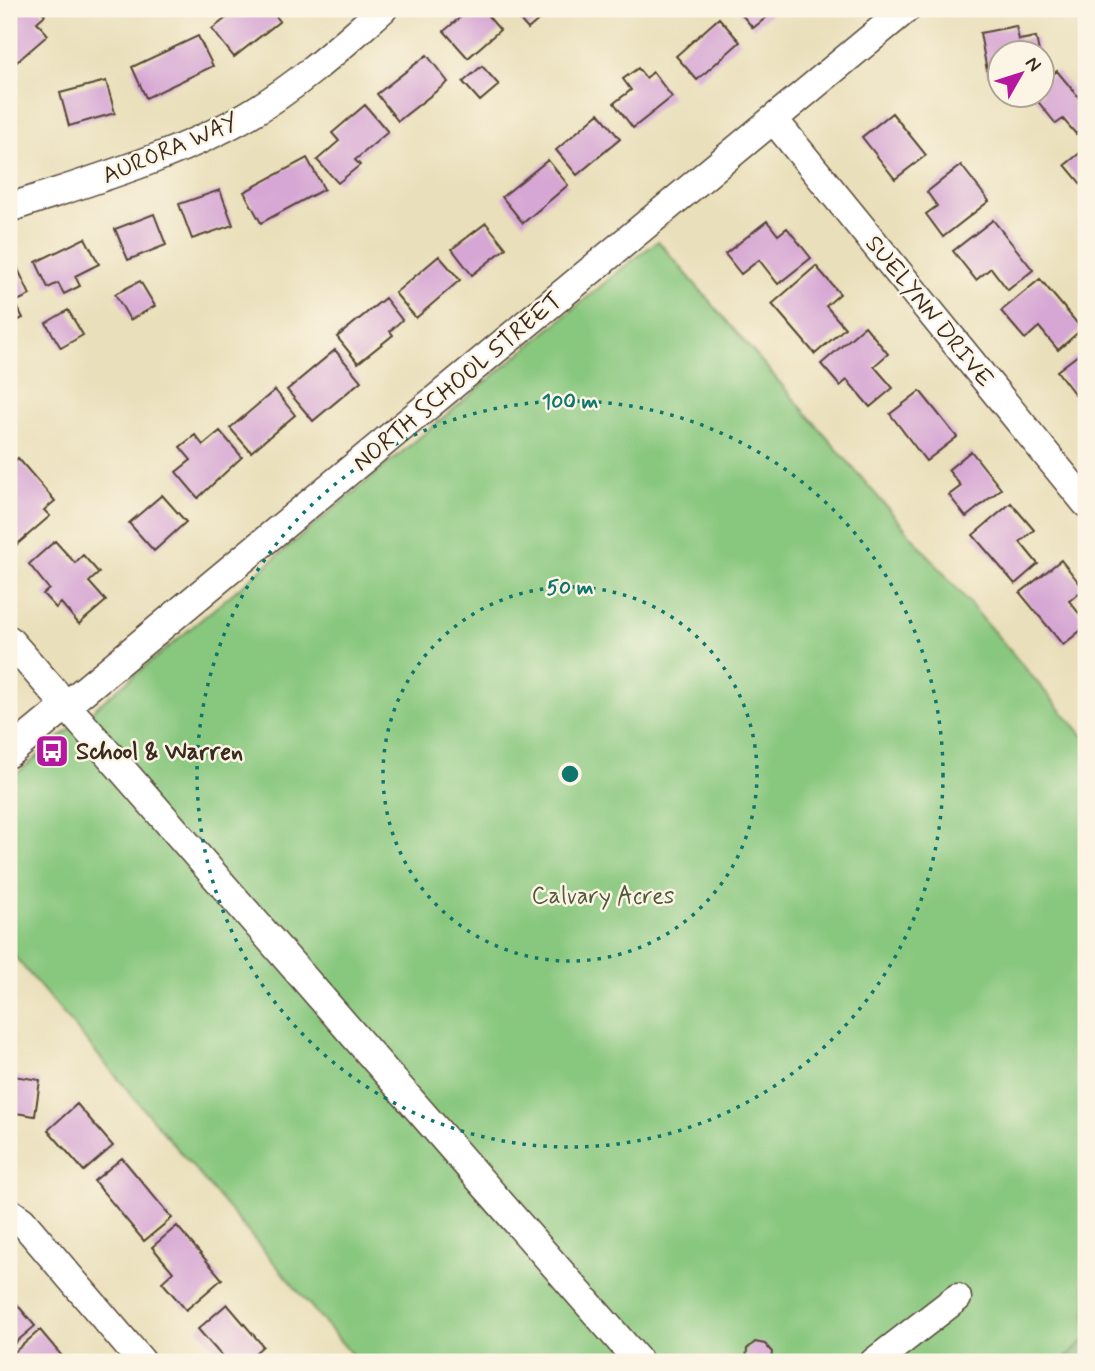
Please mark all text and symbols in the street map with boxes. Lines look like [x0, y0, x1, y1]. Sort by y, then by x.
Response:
north arrow [986, 38, 1056, 108]
text: N [1019, 51, 1047, 77]
street label: AURORA WAY [98, 107, 244, 192]
street label: SUELYNN DRIVE [858, 229, 1000, 394]
street label: NORTH SCHOOL STREET [347, 285, 569, 479]
text: 100 m [542, 388, 598, 416]
text: 50 m [547, 574, 594, 602]
bus stop icon: School & Warren [33, 732, 71, 770]
place label: School & Warren [76, 737, 243, 768]
centre of rings [558, 762, 582, 786]
park label: Calvary Acres [532, 881, 675, 912]

